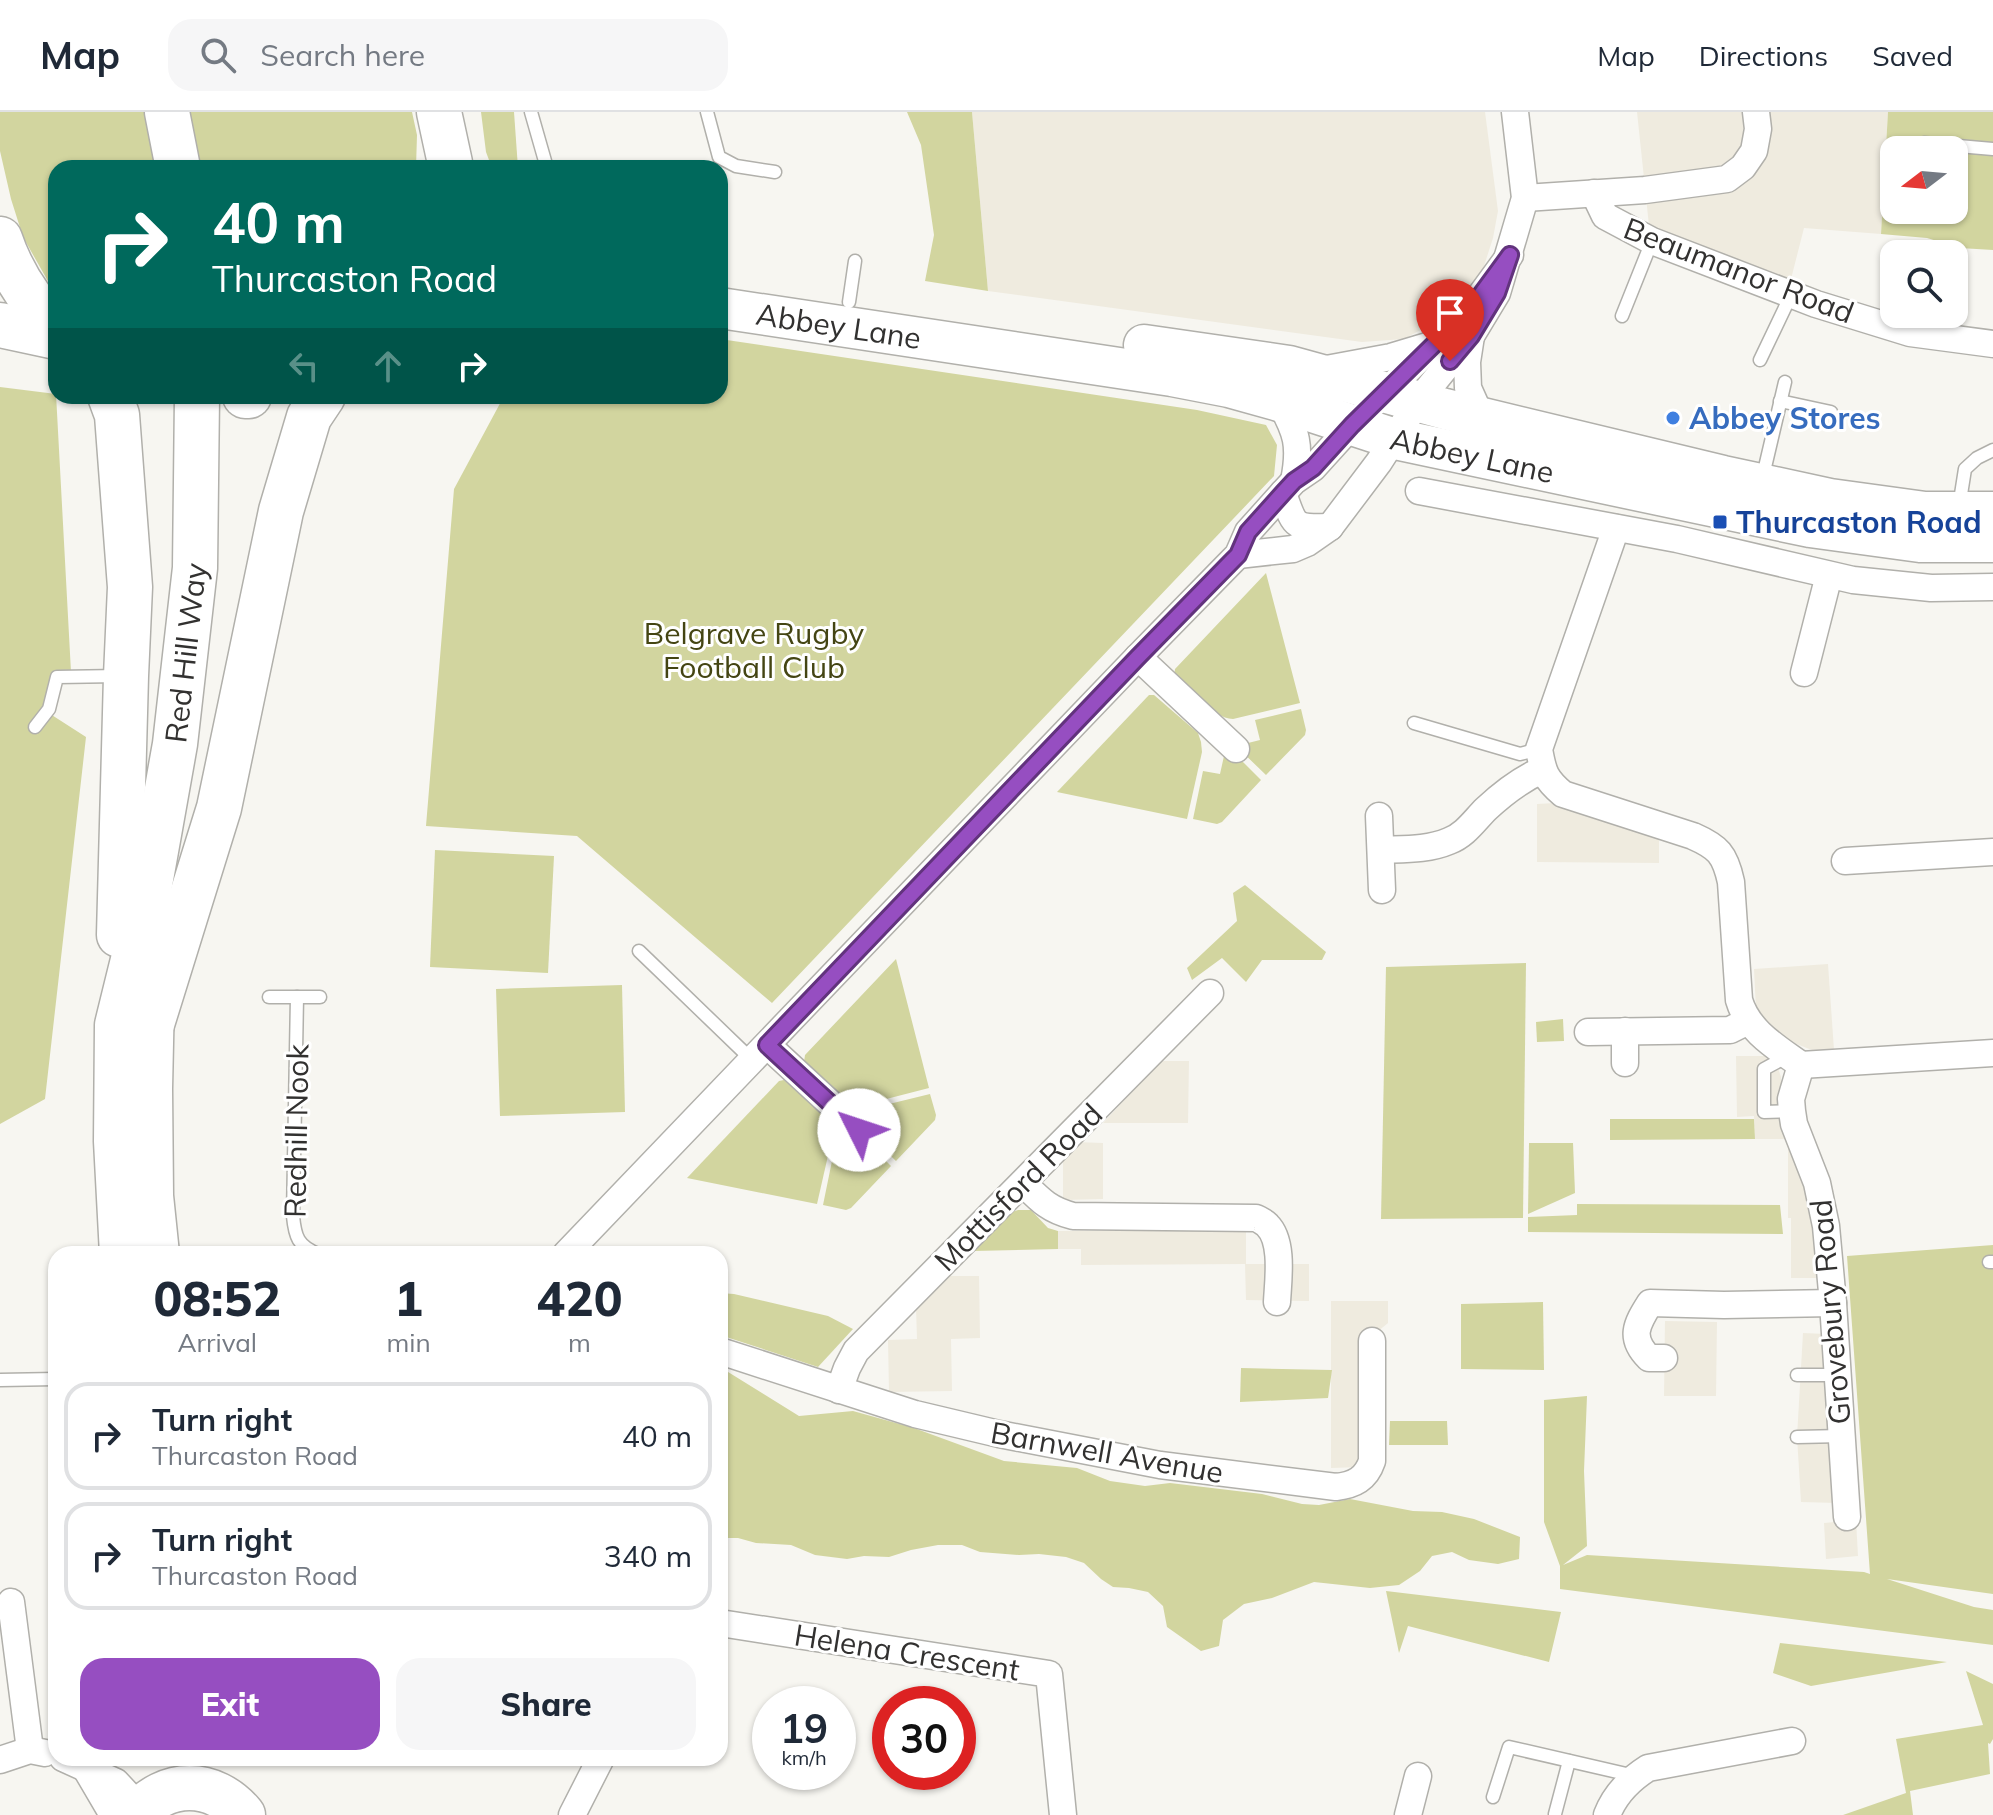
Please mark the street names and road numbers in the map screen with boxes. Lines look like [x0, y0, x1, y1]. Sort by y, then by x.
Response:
street label: Beaumanor Road [1619, 209, 1859, 331]
street label: Abbey Lane [754, 295, 924, 357]
street label: Abbey Lane [1387, 420, 1557, 491]
street label: Red Hill Way [156, 561, 214, 745]
street label: Redhill Nook [275, 1043, 317, 1218]
street label: Mottisford Road [926, 1095, 1110, 1279]
street label: Grovebury Road [1801, 1198, 1859, 1426]
street label: Barnwell Avenue [988, 1413, 1226, 1491]
street label: Helena Crescent [792, 1615, 1022, 1689]

